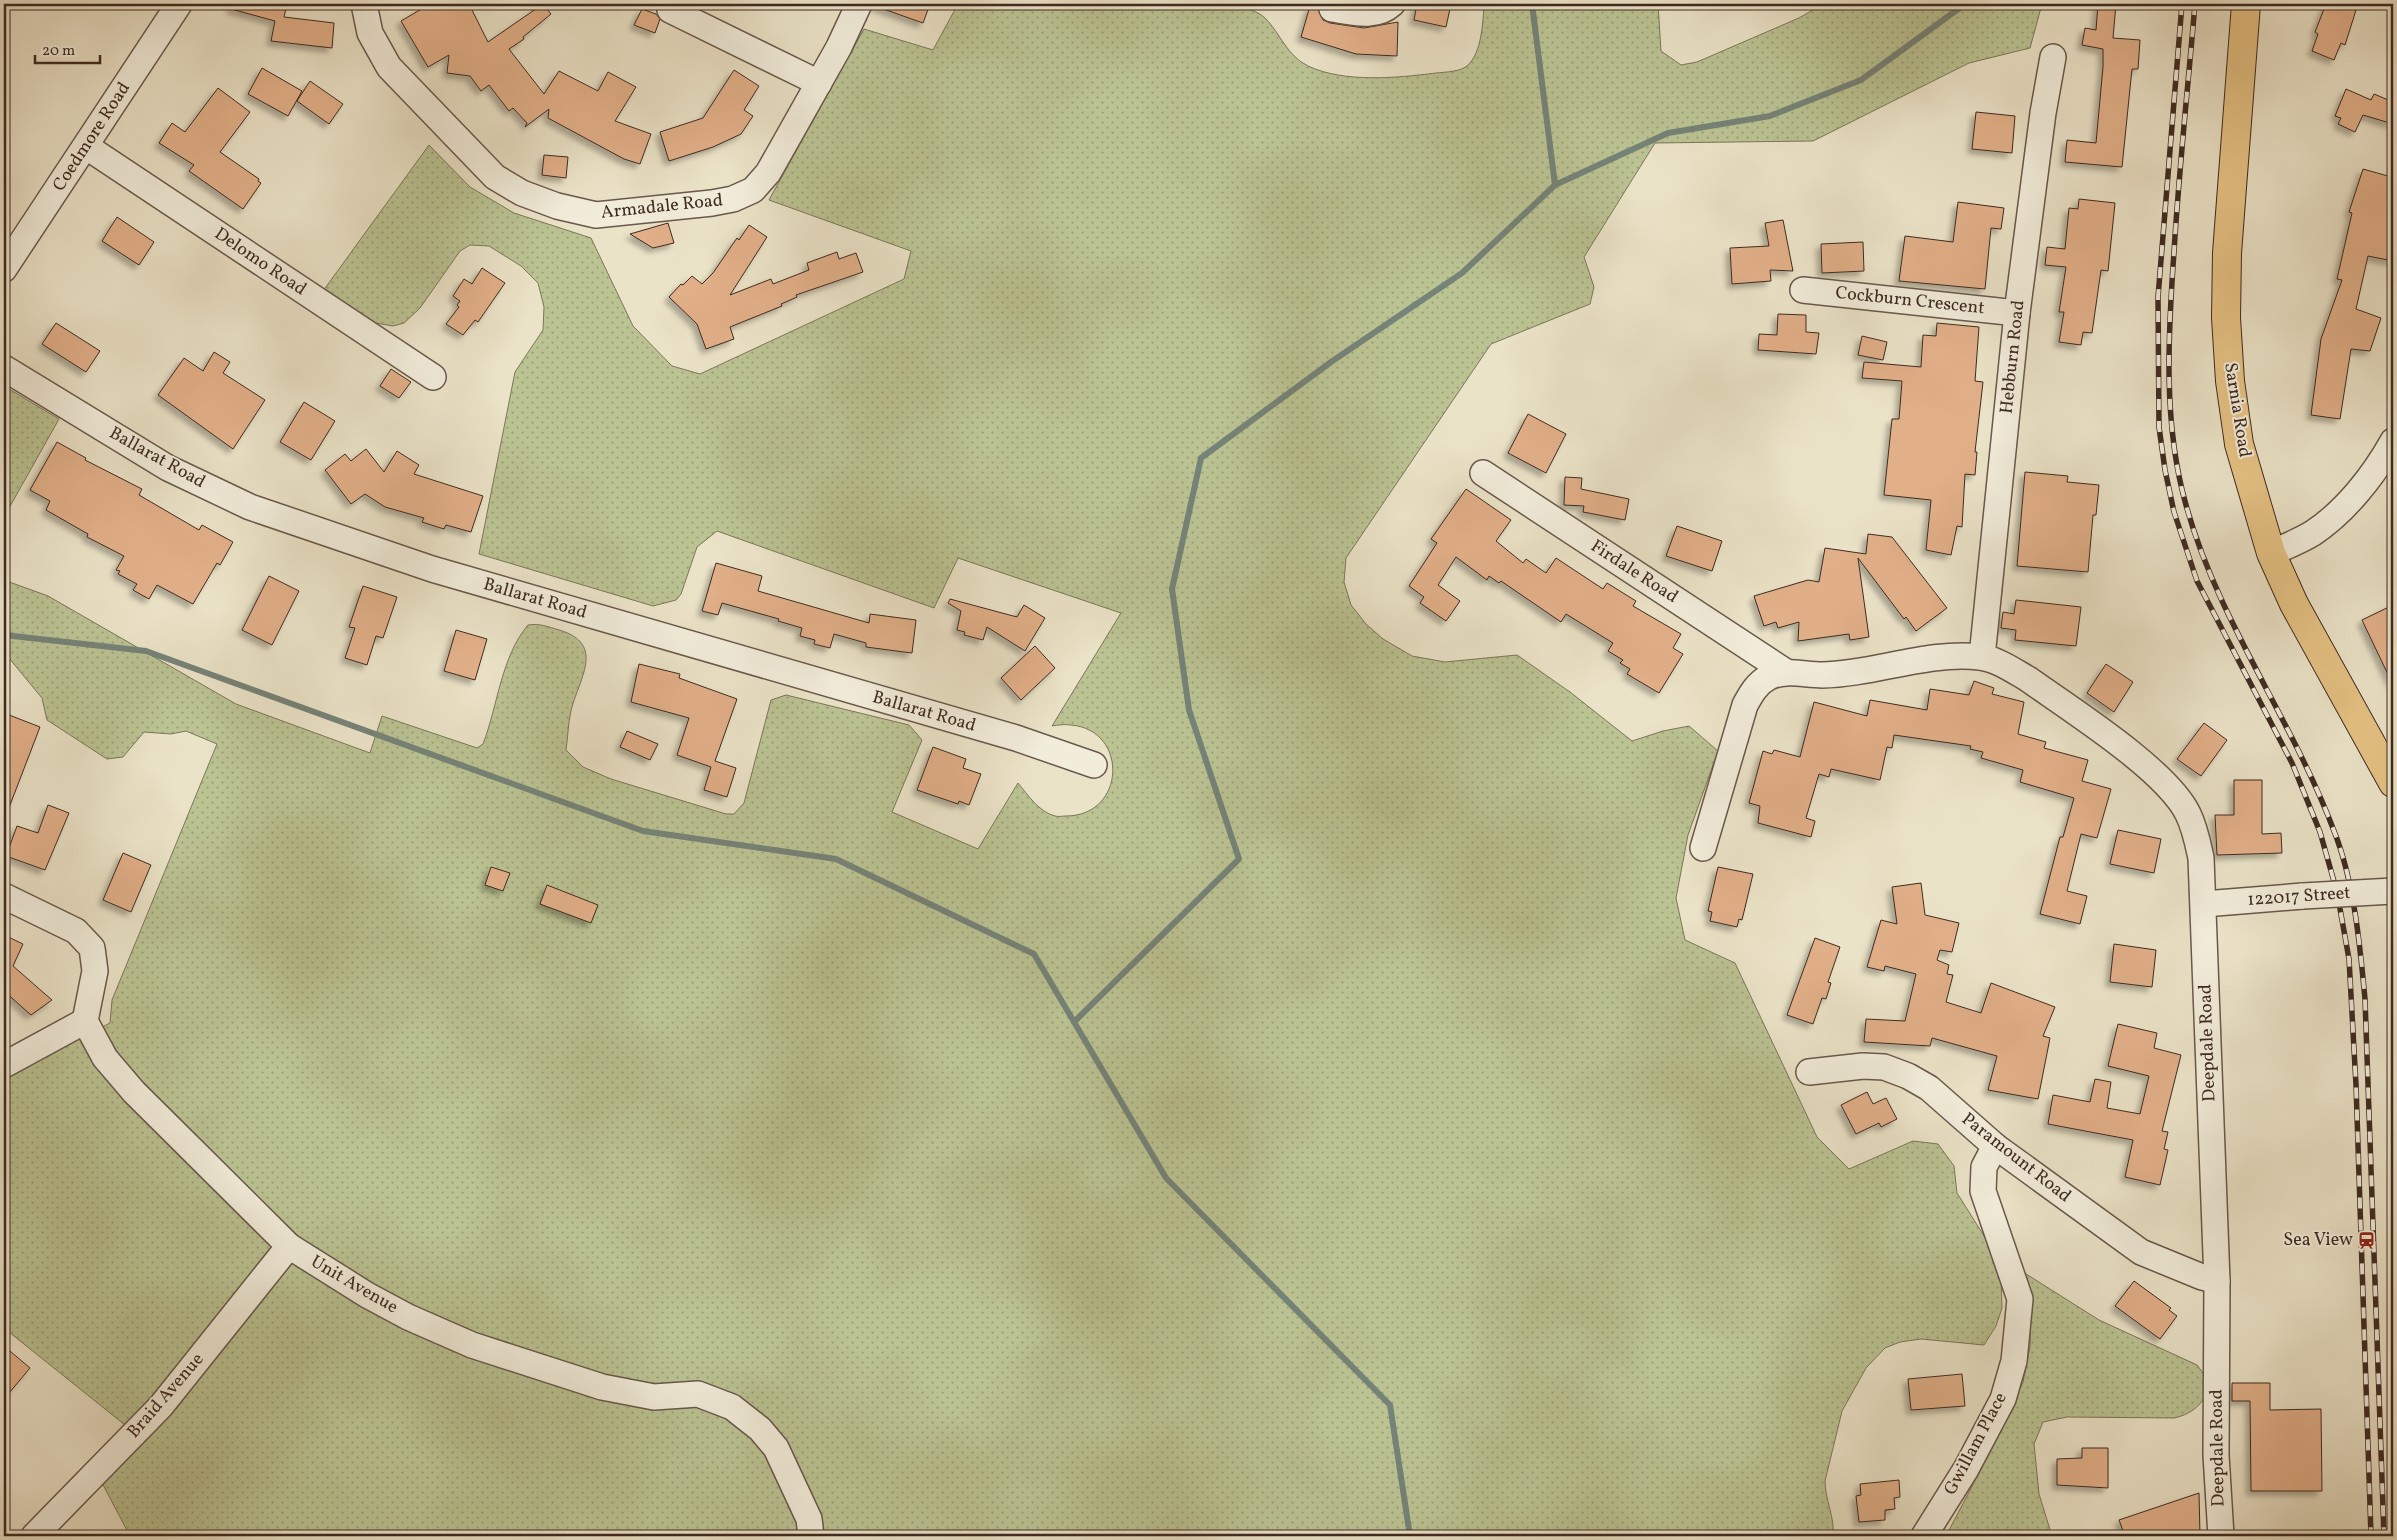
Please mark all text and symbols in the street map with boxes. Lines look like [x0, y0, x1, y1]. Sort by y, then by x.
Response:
scale bar [35, 32, 100, 64]
text: 20 m [42, 41, 75, 62]
street label: Coedmore Road [47, 77, 137, 197]
street label: Armadale Road [600, 188, 724, 226]
street label: Delomo Road [209, 222, 311, 302]
street label: Cockburn Crescent [1834, 281, 1986, 321]
street label: Hebburn Road [1995, 299, 2031, 415]
street label: Sarnia Road [2217, 361, 2257, 459]
street label: Ballarat Road [104, 421, 210, 495]
street label: Firdale Road [1585, 534, 1683, 610]
street label: Ballarat Road [480, 572, 590, 626]
street label: Ballarat Road [869, 685, 979, 739]
street label: 122017 Street [2247, 881, 2351, 913]
street label: Deepdale Road [2193, 984, 2223, 1102]
street label: Paramount Road [1956, 1107, 2076, 1209]
place label: Sea View [2283, 1228, 2353, 1253]
station icon: Sea View [2357, 1230, 2377, 1250]
street label: Unit Avenue [306, 1250, 402, 1320]
street label: Braid Avenue [122, 1348, 210, 1444]
street label: Gwillam Place [1938, 1388, 2014, 1500]
street label: Deepdale Road [2204, 1389, 2232, 1507]

